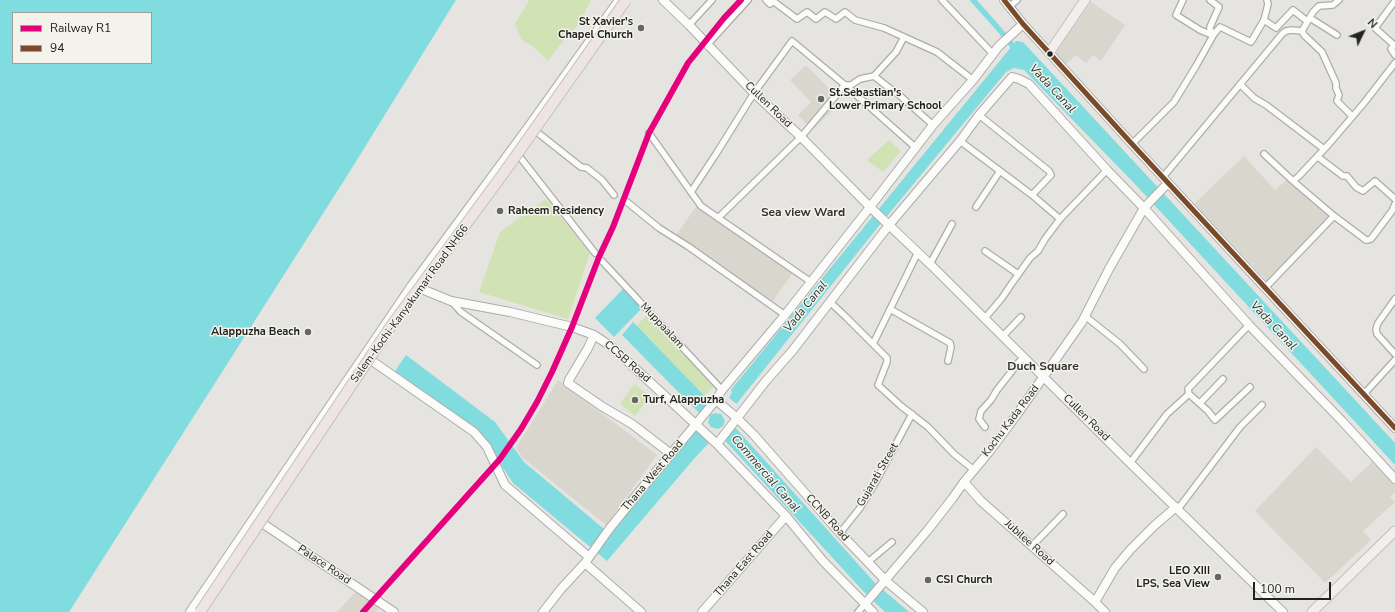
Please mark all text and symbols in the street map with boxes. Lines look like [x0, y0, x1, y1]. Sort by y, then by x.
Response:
legend [12, 12, 152, 64]
north arrow [1343, 12, 1383, 52]
place label: St Xavier's Chapel Church [558, 15, 633, 41]
text: N [1364, 15, 1380, 32]
text: Railway R1 [50, 20, 111, 36]
marker: St Xavier's Chapel Church [636, 23, 646, 33]
text: 94 [50, 40, 64, 56]
unlabelled marker [1045, 49, 1055, 59]
water label: Vada Canal [1026, 62, 1078, 116]
street label: Cullen Road [742, 79, 794, 131]
place label: St.Sebastian's Lower Primary School [829, 86, 942, 112]
marker: St.Sebastian's Lower Primary School [816, 94, 826, 104]
place label: Raheem Residency [508, 204, 604, 218]
marker: Raheem Residency [495, 206, 505, 216]
district label: Sea view Ward [761, 206, 845, 220]
street label: Salem-Kochi-Kanyakumari Road NH66 [348, 223, 472, 385]
water label: Vada Canal [781, 279, 831, 335]
water label: Vada Canal [1247, 299, 1299, 353]
street label: Muppaalam [637, 300, 687, 352]
place label: Alappuzha Beach [211, 325, 300, 339]
marker: Alappuzha Beach [303, 327, 313, 337]
street label: CCSB Road [601, 338, 653, 386]
district label: Duch Square [1007, 360, 1079, 374]
street label: Kochu Kada Road [980, 382, 1042, 460]
street label: Cullen Road [1060, 392, 1112, 444]
place label: Turf, Alappuzha [643, 393, 724, 407]
marker: Turf, Alappuzha [630, 395, 640, 405]
water label: Commercial Canal [727, 432, 803, 516]
street label: Thana West Road [620, 438, 686, 514]
street label: Gujarati Street [854, 441, 902, 509]
street label: CCNB Road [803, 492, 851, 544]
street label: Jubilee Road [1002, 517, 1056, 569]
street label: Thana East Road [712, 528, 776, 600]
street label: Palace Road [295, 543, 353, 587]
place label: LEO XIII LPS, Sea View [1136, 564, 1210, 590]
marker: LEO XIII LPS, Sea View [1213, 572, 1223, 582]
place label: CSI Church [936, 573, 992, 587]
scale bar [1255, 574, 1333, 600]
marker: CSI Church [923, 575, 933, 585]
text: 100 m [1260, 581, 1295, 597]

